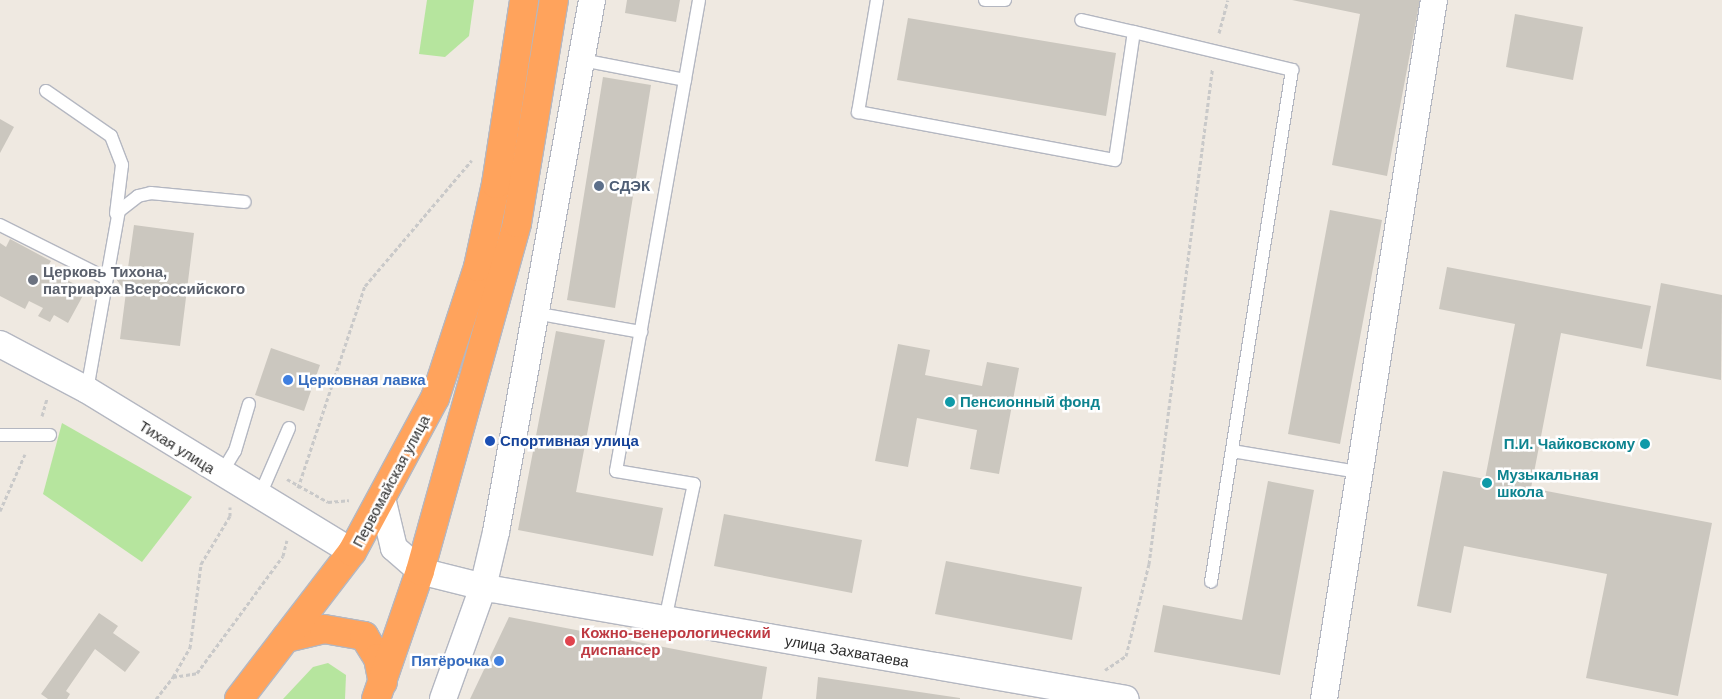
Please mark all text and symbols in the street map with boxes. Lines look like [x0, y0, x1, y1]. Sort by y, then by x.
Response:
place label: СДЭК [609, 177, 650, 195]
marker: СДЭК [593, 180, 605, 192]
place label: Церковь Тихона, патриарха Всероссийского [43, 262, 245, 297]
marker: Церковь Тихона, патриарха Всероссийского [27, 274, 39, 286]
place label: Церковная лавка [298, 371, 426, 389]
marker: Церковная лавка [282, 374, 294, 386]
place label: Пенсионный фонд [960, 393, 1100, 411]
marker: Пенсионный фонд [944, 396, 956, 408]
street label: Первомайская улица [349, 412, 433, 550]
street label: Тихая улица [136, 417, 218, 477]
place label: Спортивная улица [500, 432, 639, 450]
marker: Спортивная улица [484, 435, 496, 447]
place label: П.И. Чайковскому [1504, 435, 1635, 453]
marker: П.И. Чайковскому [1639, 438, 1651, 450]
place label: Музыкальная школа [1497, 465, 1599, 500]
marker: Музыкальная школа [1481, 477, 1493, 489]
place label: Кожно-венерологический диспансер [581, 623, 771, 658]
street label: улица Захватаева [784, 631, 910, 671]
marker: Кожно-венерологический диспансер [563, 634, 577, 648]
place label: Пятёрочка [411, 652, 489, 670]
marker: Пятёрочка [493, 655, 505, 667]

